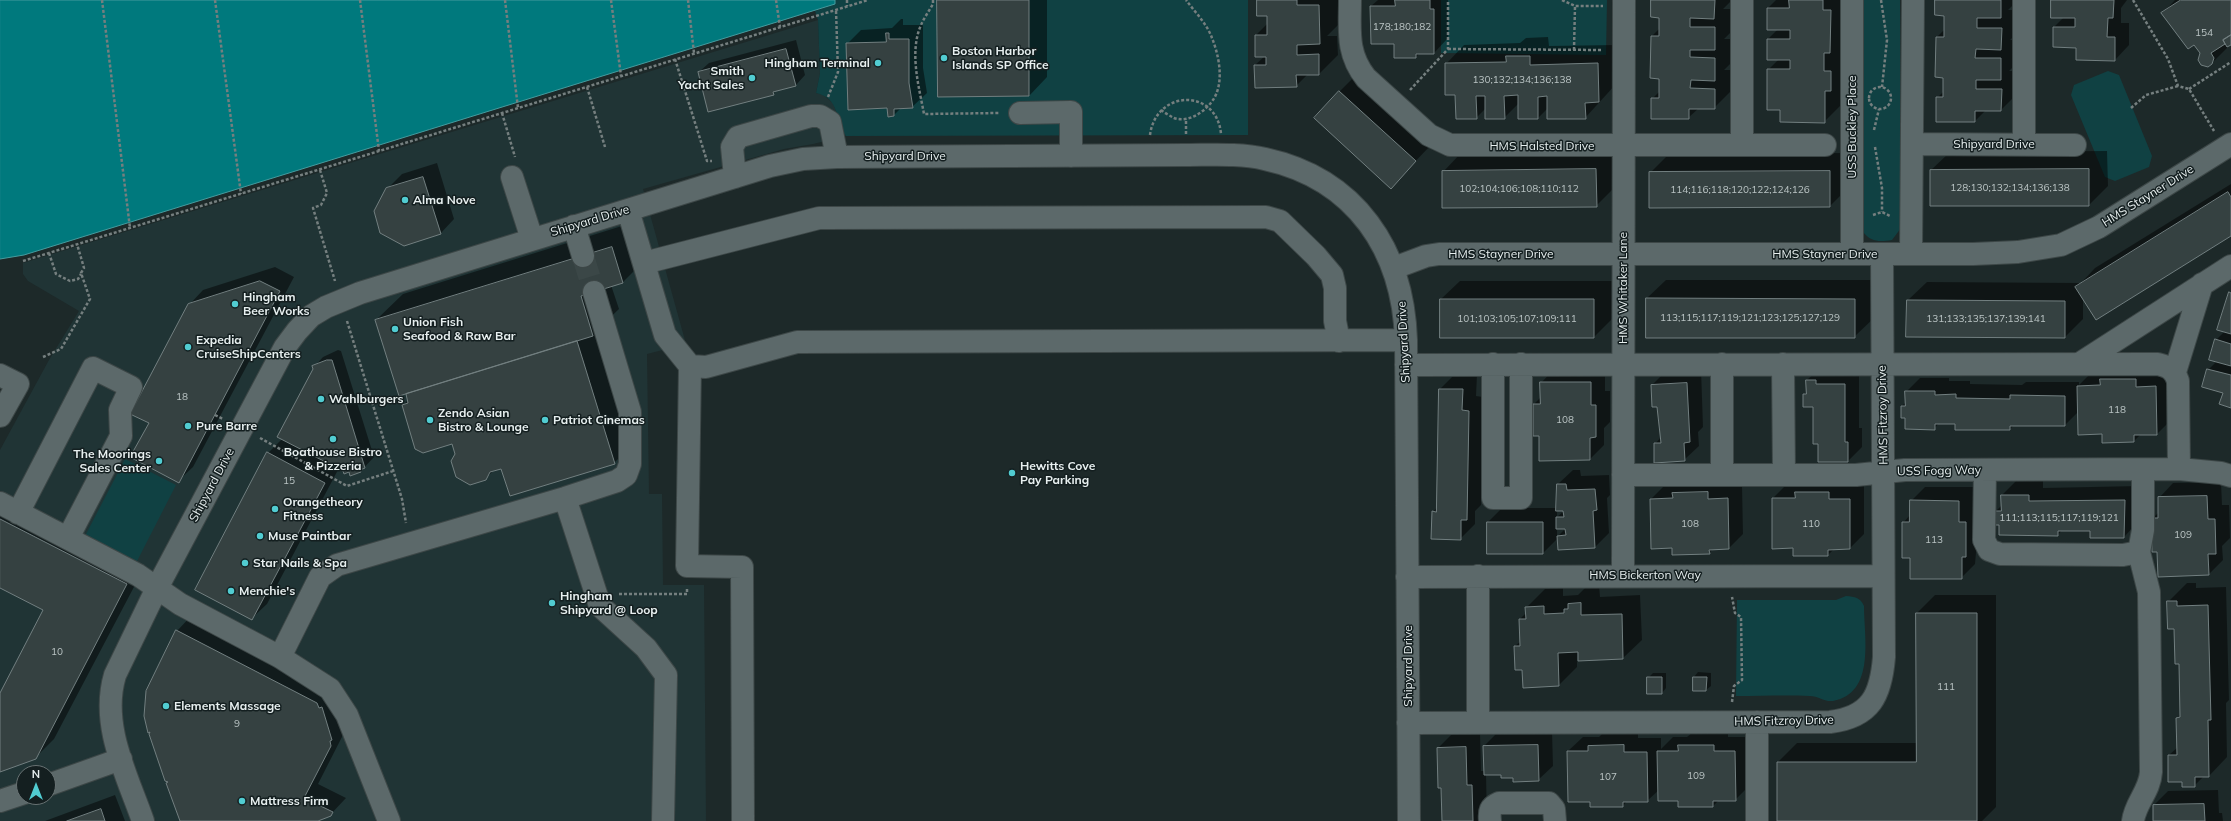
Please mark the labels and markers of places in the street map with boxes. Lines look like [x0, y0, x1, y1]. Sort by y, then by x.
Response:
place label: Boston Harbor Islands SP Office [952, 44, 1049, 72]
marker: Boston Harbor Islands SP Office [939, 53, 949, 63]
place label: Hingham Terminal [765, 56, 870, 70]
marker: Hingham Terminal [873, 58, 883, 68]
place label: Smith Yacht Sales [678, 64, 744, 92]
marker: Smith Yacht Sales [747, 73, 757, 83]
place label: Alma Nove [413, 193, 476, 207]
marker: Alma Nove [400, 195, 410, 205]
place label: Hingham Beer Works [243, 290, 309, 318]
marker: Hingham Beer Works [230, 299, 240, 309]
place label: Union Fish Seafood & Raw Bar [403, 315, 516, 343]
marker: Union Fish Seafood & Raw Bar [390, 324, 400, 334]
place label: Expedia CruiseShipCenters [196, 333, 301, 361]
marker: Expedia CruiseShipCenters [183, 342, 193, 352]
place label: Wahlburgers [329, 392, 403, 406]
marker: Wahlburgers [316, 394, 326, 404]
place label: Zendo Asian Bistro & Lounge [438, 406, 529, 434]
place label: Patriot Cinemas [553, 413, 645, 427]
marker: Zendo Asian Bistro & Lounge [425, 415, 435, 425]
marker: Patriot Cinemas [540, 415, 550, 425]
place label: Pure Barre [196, 419, 257, 433]
marker: Pure Barre [183, 421, 193, 431]
marker: Boathouse Bistro & Pizzeria [328, 434, 338, 444]
place label: Boathouse Bistro & Pizzeria [284, 445, 382, 473]
place label: The Moorings Sales Center [73, 447, 151, 475]
marker: The Moorings Sales Center [154, 456, 164, 466]
place label: Hewitts Cove Pay Parking [1020, 459, 1095, 487]
marker: Hewitts Cove Pay Parking [1007, 468, 1017, 478]
place label: Orangetheory Fitness [283, 495, 363, 523]
marker: Orangetheory Fitness [270, 504, 280, 514]
place label: Muse Paintbar [268, 529, 351, 543]
marker: Muse Paintbar [255, 531, 265, 541]
place label: Star Nails & Spa [253, 556, 347, 570]
marker: Star Nails & Spa [240, 558, 250, 568]
place label: Menchie's [239, 584, 295, 598]
marker: Menchie's [226, 586, 236, 596]
place label: Hingham Shipyard @ Loop [560, 589, 658, 617]
marker: Hingham Shipyard @ Loop [547, 598, 557, 608]
place label: Elements Massage [174, 699, 281, 713]
marker: Elements Massage [161, 701, 171, 711]
place label: Mattress Firm [250, 794, 329, 808]
marker: Mattress Firm [237, 796, 247, 806]

